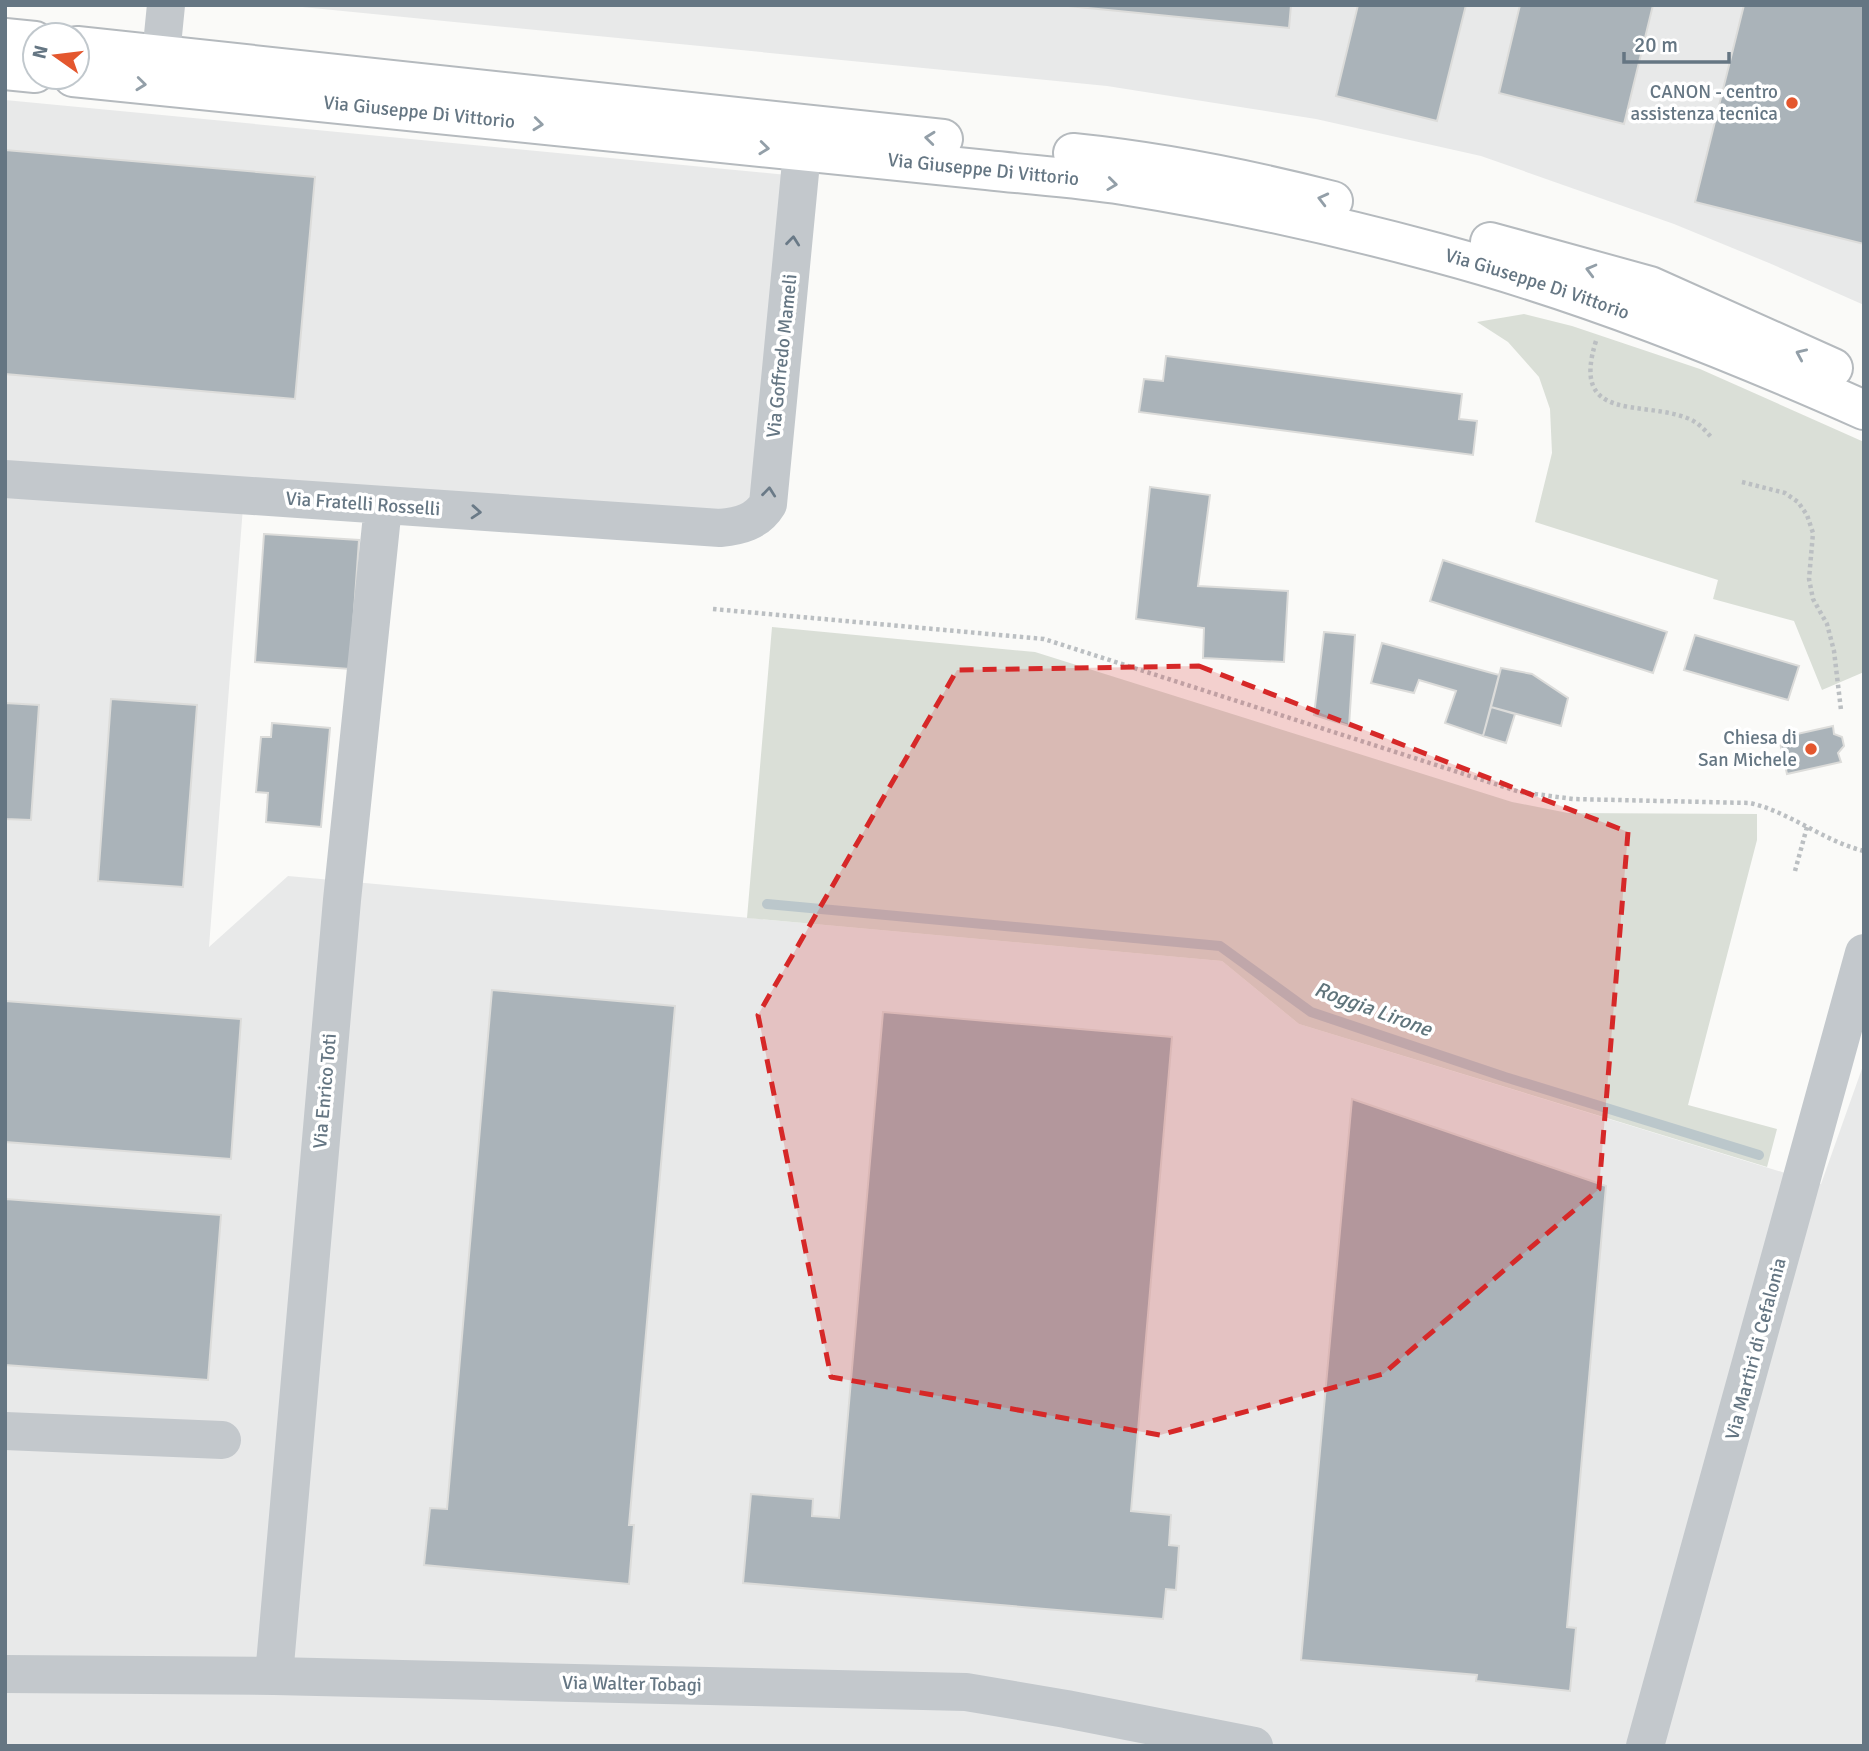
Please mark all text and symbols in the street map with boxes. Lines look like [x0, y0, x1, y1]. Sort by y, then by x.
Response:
north arrow [21, 21, 91, 91]
scale bar [1624, 21, 1729, 65]
text: 20 m [1634, 32, 1678, 58]
text: N [27, 43, 54, 61]
one-way arrow [135, 76, 146, 91]
place label: CANON - centro assistenza tecnica [1631, 80, 1778, 126]
street label: Via Giuseppe Di Vittorio [322, 91, 516, 134]
marker: CANON - centro assistenza tecnica [1784, 95, 1800, 111]
one-way arrow [532, 117, 543, 132]
one-way arrow [924, 130, 936, 145]
one-way arrow [758, 140, 770, 155]
street label: Via Giuseppe Di Vittorio [886, 148, 1080, 191]
one-way arrow [1106, 177, 1118, 192]
one-way arrow [1318, 193, 1330, 207]
one-way arrow [786, 235, 801, 247]
street label: Via Giuseppe Di Vittorio [1442, 243, 1633, 325]
one-way arrow [1585, 264, 1597, 278]
street label: Via Goffredo Mameli [761, 273, 803, 439]
one-way arrow [1796, 348, 1809, 362]
one-way arrow [761, 486, 776, 497]
street label: Via Fratelli Rosselli [285, 487, 441, 521]
one-way arrow [471, 504, 482, 519]
place label: Chiesa di San Michele [1698, 726, 1797, 772]
marker: Chiesa di San Michele [1803, 741, 1819, 757]
water label: Roggia Lirone [1311, 976, 1437, 1043]
street label: Via Enrico Toti [308, 1032, 342, 1150]
street label: Via Martiri di Cefalonia [1720, 1255, 1792, 1443]
street label: Via Walter Tobagi [562, 1671, 702, 1697]

